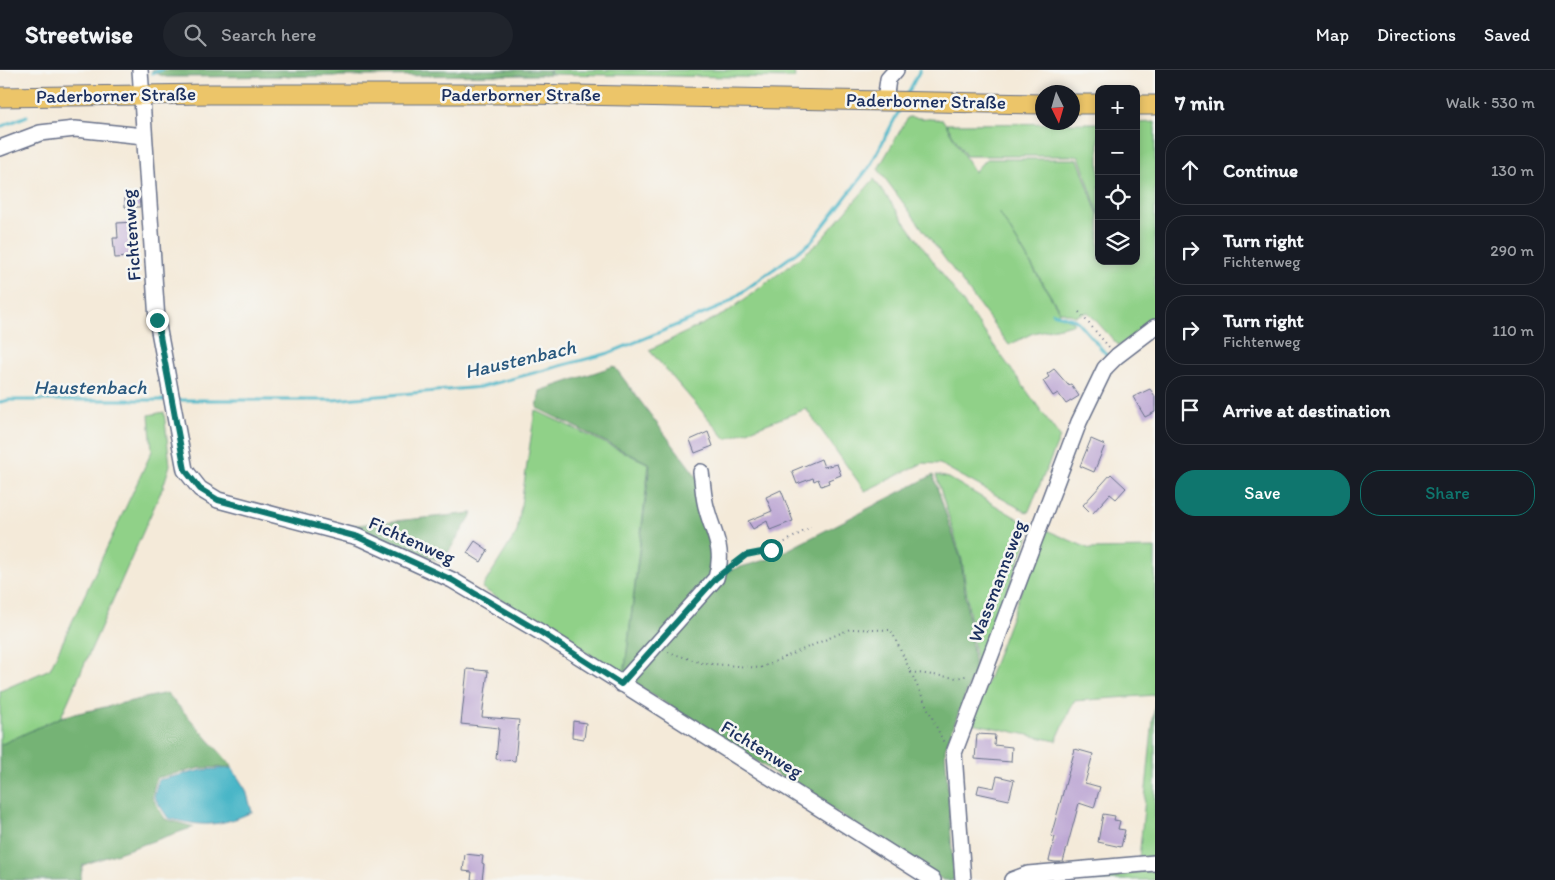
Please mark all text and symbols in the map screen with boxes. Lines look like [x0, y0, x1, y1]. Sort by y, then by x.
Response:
search box [163, 12, 513, 57]
text: Streetwise [25, 20, 133, 49]
icon: search [181, 21, 209, 49]
text: Search here [221, 23, 316, 46]
text: Map [1316, 24, 1349, 46]
text: Directions [1377, 24, 1456, 46]
text: Saved [1484, 24, 1530, 46]
street label: Paderborner Straße [36, 82, 196, 108]
street label: Paderborner Straße [441, 83, 601, 106]
north arrow [1035, 85, 1080, 130]
map controls [1095, 85, 1140, 265]
button: + [1095, 85, 1140, 130]
street label: Paderborner Straße [846, 88, 1006, 114]
text: 7 min [1175, 90, 1224, 115]
text: Walk · 530 m [1446, 93, 1535, 112]
button: − [1095, 130, 1140, 175]
icon: ahead [1176, 156, 1204, 184]
text: Continue [1223, 159, 1298, 182]
text: 130 m [1491, 161, 1534, 180]
button: locate [1095, 175, 1140, 220]
street label: Fichtenweg [116, 188, 146, 282]
button: layers [1095, 220, 1140, 265]
text: Turn right [1223, 229, 1304, 252]
icon: right [1176, 236, 1204, 264]
text: 290 m [1490, 241, 1534, 260]
text: Fichtenweg [1223, 252, 1300, 271]
route end [146, 309, 169, 332]
text: Turn right [1223, 309, 1304, 332]
icon: right [1176, 316, 1204, 344]
text: 110 m [1492, 321, 1534, 340]
text: Fichtenweg [1223, 332, 1300, 351]
water label: Haustenbach [462, 335, 578, 383]
water label: Haustenbach [33, 375, 147, 399]
icon: arrive [1176, 396, 1204, 424]
text: Arrive at destination [1223, 399, 1390, 422]
button: Save [1175, 470, 1350, 516]
button: Share [1360, 470, 1535, 516]
street label: Fichtenweg [365, 511, 459, 569]
street label: Wassmannsweg [963, 516, 1031, 645]
route start [760, 539, 783, 562]
street label: Fichtenweg [717, 715, 807, 783]

